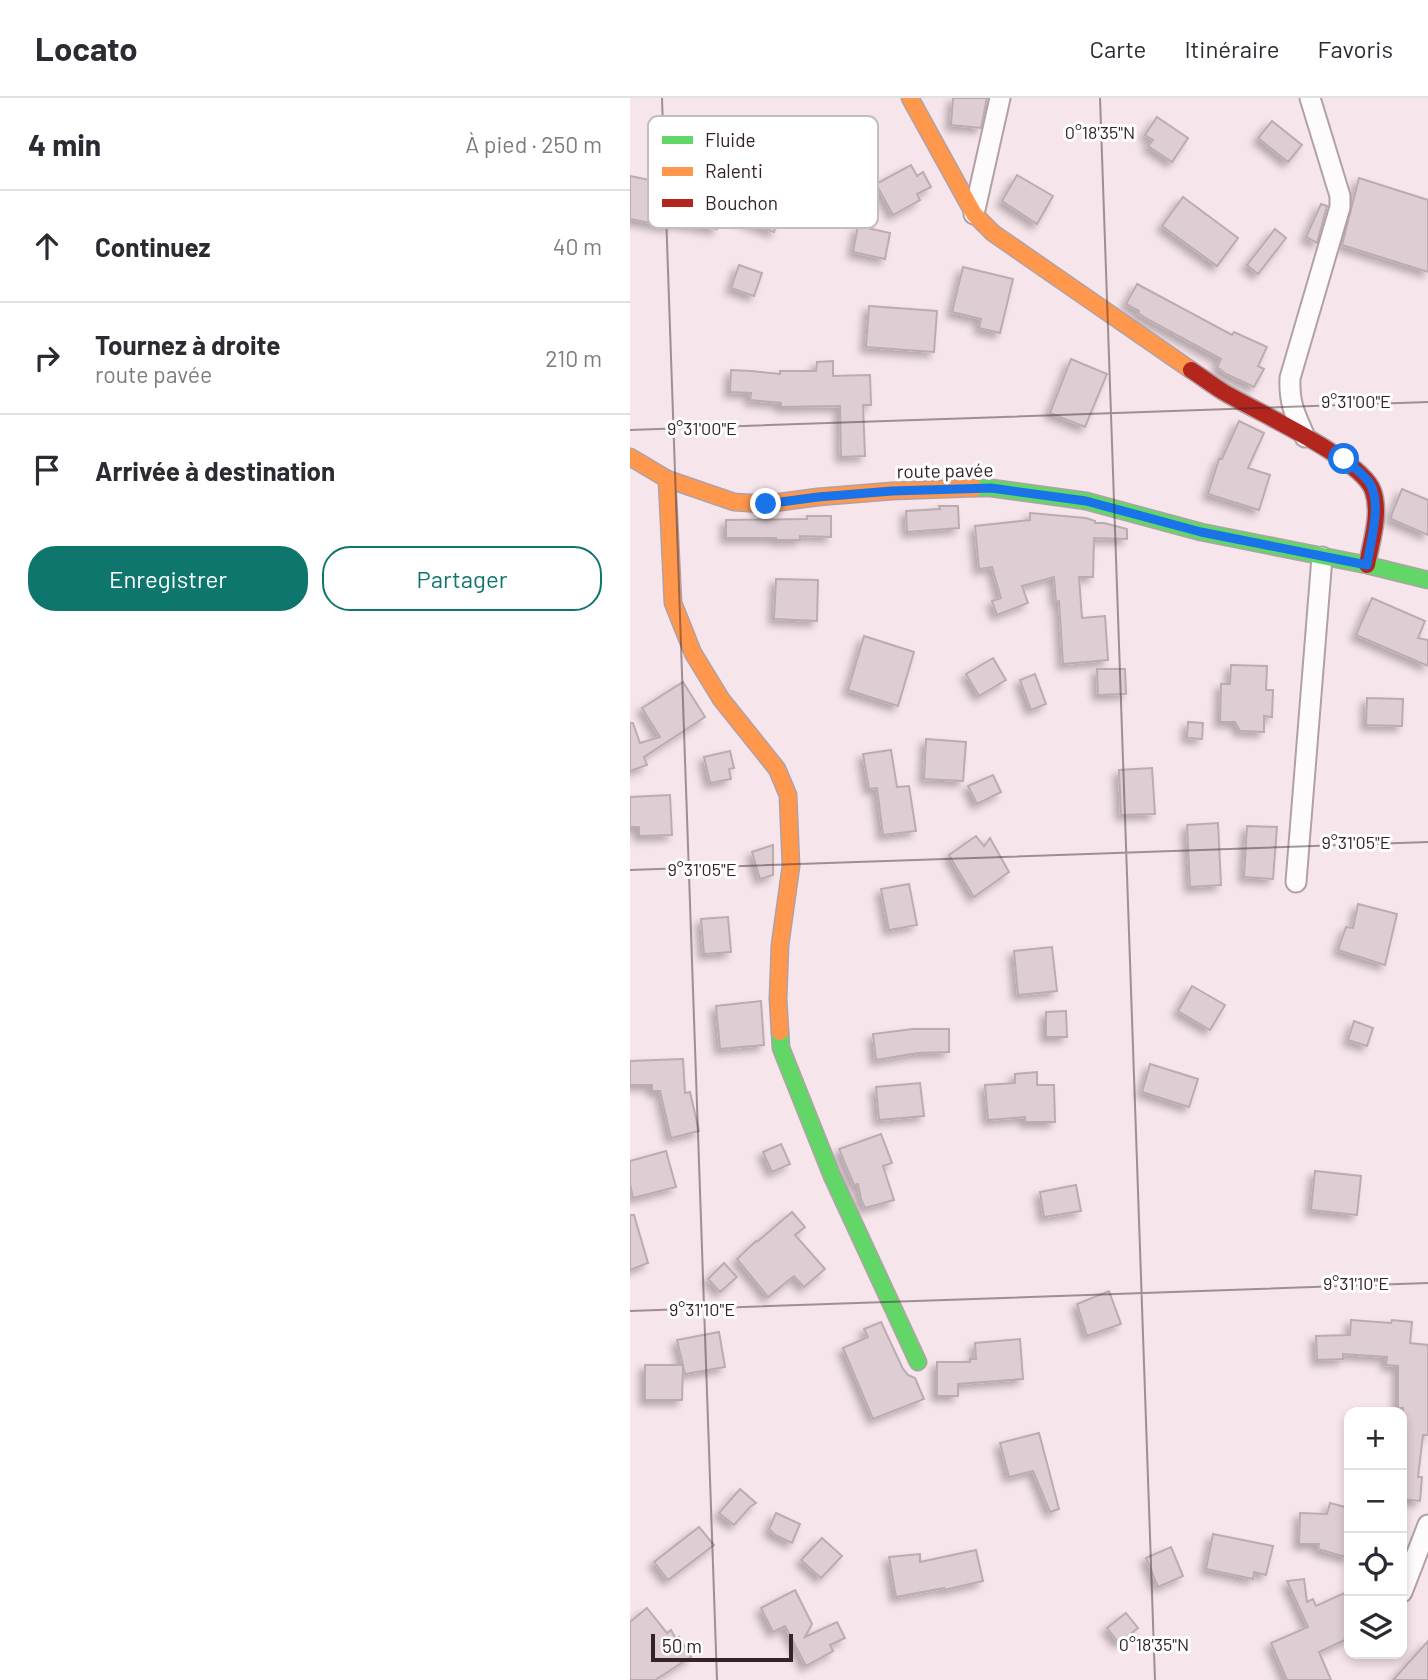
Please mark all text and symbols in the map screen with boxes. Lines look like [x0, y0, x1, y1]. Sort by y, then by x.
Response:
text: Locato [35, 28, 138, 68]
text: Carte [1090, 34, 1146, 63]
text: Itinéraire [1184, 34, 1280, 63]
text: Favoris [1318, 34, 1393, 63]
legend [648, 116, 878, 228]
text: 0°18'35"N [1065, 121, 1135, 143]
text: 4 min [28, 126, 101, 162]
text: Fluide [705, 128, 756, 151]
text: À pied · 250 m [465, 130, 602, 158]
text: Ralenti [705, 159, 763, 182]
text: Bouchon [705, 191, 778, 214]
icon: ahead [28, 227, 66, 265]
text: Continuez [95, 231, 211, 262]
text: 40 m [553, 232, 602, 260]
text: Tournez à droite [95, 329, 280, 360]
icon: right [28, 339, 66, 377]
text: 210 m [545, 344, 602, 372]
text: route pavée [95, 360, 212, 388]
text: 9°31'00"E [1321, 390, 1391, 412]
text: 9°31'00"E [667, 417, 737, 439]
route start [1328, 443, 1359, 474]
icon: arrive [28, 451, 66, 489]
text: Arrivée à destination [95, 455, 335, 486]
street label: route pavée [896, 458, 994, 482]
route end [750, 488, 781, 519]
button: Enregistrer [28, 546, 308, 611]
button: Partager [322, 546, 602, 611]
text: 9°31'05"E [1321, 831, 1391, 853]
text: 9°31'05"E [667, 858, 737, 880]
text: 9°31'10"E [1323, 1272, 1389, 1294]
text: 9°31'10"E [669, 1298, 735, 1320]
map controls [1344, 1407, 1407, 1659]
button: + [1344, 1407, 1407, 1470]
button: − [1344, 1470, 1407, 1533]
button: locate [1344, 1533, 1407, 1596]
button: layers [1344, 1596, 1407, 1659]
scale bar [651, 1631, 793, 1663]
text: 0°18'35"N [1119, 1633, 1189, 1655]
text: 50 m [662, 1634, 702, 1657]

